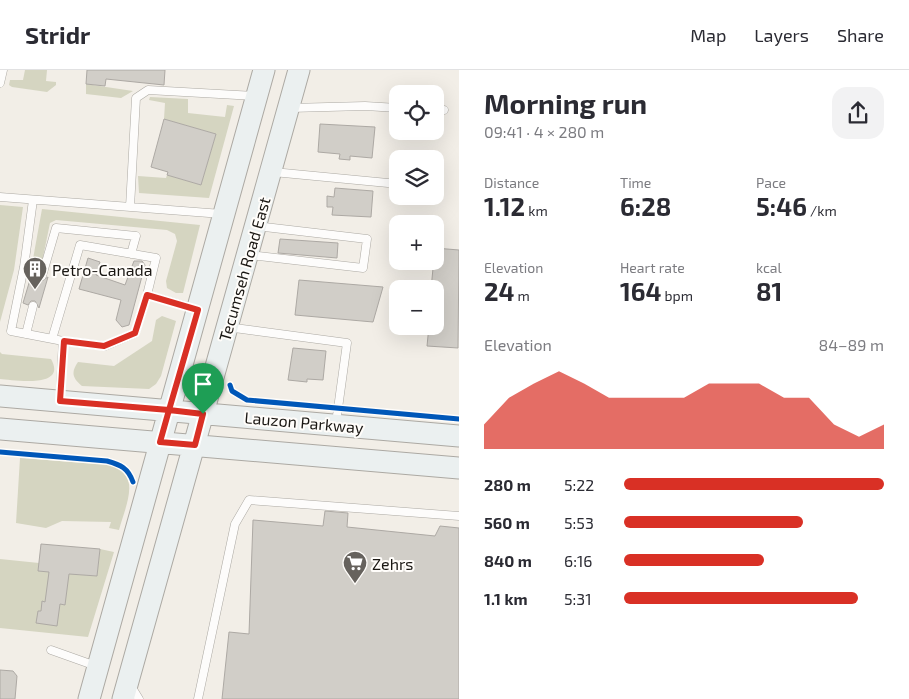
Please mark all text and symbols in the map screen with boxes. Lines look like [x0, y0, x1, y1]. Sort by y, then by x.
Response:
text: Stridr [25, 20, 90, 49]
text: Map [690, 24, 726, 46]
text: Layers [754, 24, 809, 46]
text: Share [837, 24, 884, 46]
map controls [389, 85, 444, 335]
button: locate [389, 85, 444, 140]
text: Morning run [484, 86, 647, 120]
button: share [832, 87, 884, 139]
text: 09:41 · 4 × 280 m [484, 122, 604, 141]
button: layers [389, 150, 444, 205]
text: Distance [484, 174, 539, 191]
text: Time [620, 174, 651, 191]
text: Pace [756, 174, 786, 191]
text: 1.12 [484, 191, 525, 221]
text: 6:28 [620, 191, 671, 221]
text: 5:46 [756, 191, 807, 221]
street label: Tecumseh Road East [214, 195, 274, 343]
text: km [525, 202, 548, 219]
text: /km [807, 202, 837, 219]
button: + [389, 215, 444, 270]
building icon: Petro-Canada [22, 256, 48, 290]
text: Elevation [484, 259, 543, 276]
text: Heart rate [620, 259, 685, 276]
text: kcal [756, 259, 782, 276]
place label: Petro-Canada [52, 260, 152, 279]
text: 24 [484, 276, 514, 306]
text: 164 [620, 276, 661, 306]
text: 81 [756, 276, 782, 306]
button: − [389, 280, 444, 335]
text: m [514, 287, 530, 304]
text: bpm [661, 287, 693, 304]
text: Elevation [484, 335, 552, 354]
text: 84–89 m [819, 335, 884, 354]
pin [182, 363, 224, 414]
icon: arrive [189, 370, 217, 398]
street label: Lauzon Parkway [244, 407, 365, 437]
text: 280 m [484, 475, 531, 494]
text: 5:22 [564, 475, 594, 494]
text: 560 m [484, 513, 530, 532]
text: 5:53 [564, 513, 594, 532]
supermarket icon: Zehrs [342, 550, 368, 584]
text: 840 m [484, 551, 532, 570]
text: 6:16 [564, 551, 592, 570]
place label: Zehrs [372, 554, 414, 573]
text: 1.1 km [484, 589, 528, 608]
text: 5:31 [564, 589, 592, 608]

